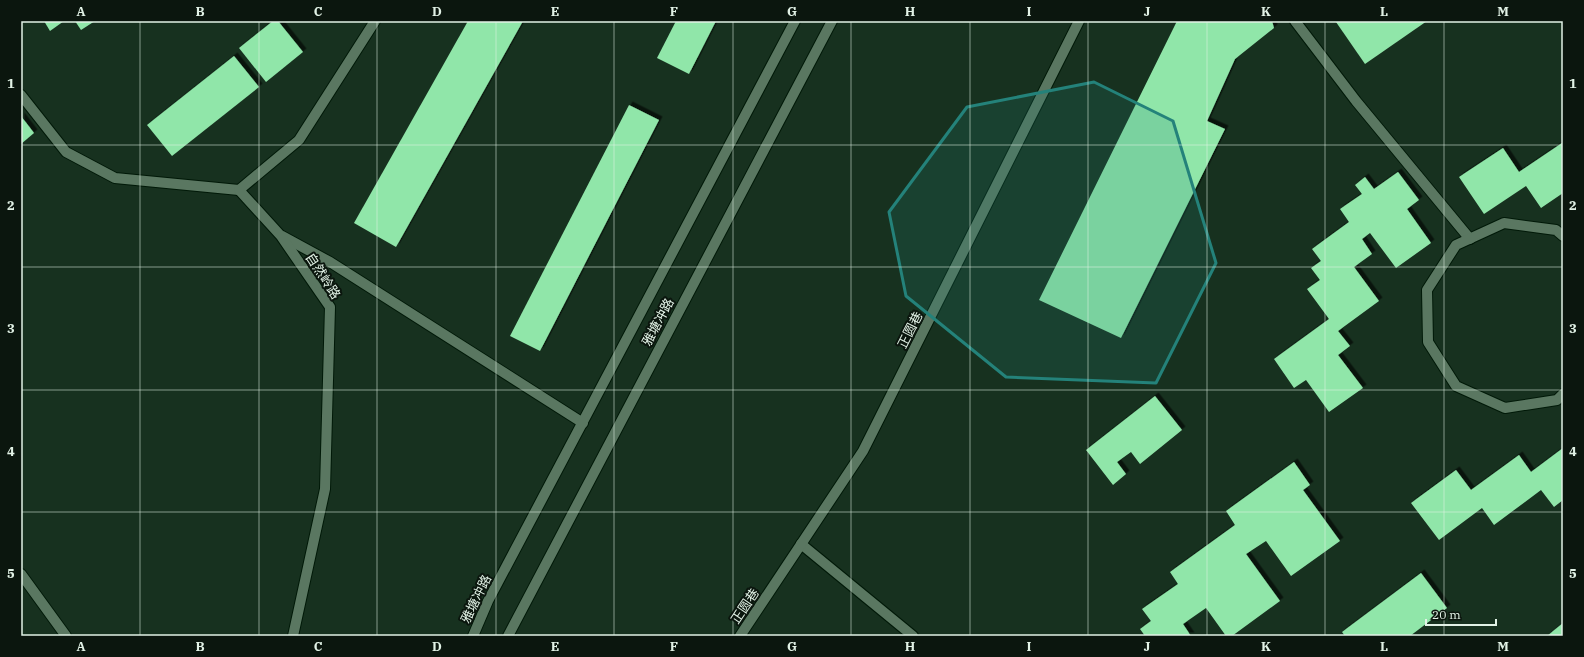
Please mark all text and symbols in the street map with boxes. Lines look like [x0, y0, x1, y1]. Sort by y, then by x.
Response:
text: A [76, 3, 86, 20]
text: B [195, 3, 205, 20]
text: C [314, 3, 323, 20]
text: D [432, 3, 442, 20]
text: E [551, 3, 559, 20]
text: F [670, 3, 678, 20]
text: G [787, 3, 797, 20]
text: H [905, 3, 916, 20]
text: I [1027, 3, 1032, 20]
text: J [1144, 3, 1151, 20]
text: K [1261, 3, 1271, 20]
text: L [1380, 3, 1388, 20]
text: M [1497, 3, 1509, 20]
text: 1 [7, 75, 15, 92]
text: 1 [1569, 75, 1577, 92]
text: 2 [7, 197, 15, 214]
text: 2 [1569, 197, 1577, 214]
street label: 自然岭路 [302, 250, 344, 302]
street label: 雅塘冲路 [638, 295, 678, 349]
street label: 正圆巷 [894, 309, 926, 351]
text: 3 [7, 320, 15, 337]
text: 3 [1569, 320, 1577, 337]
text: 4 [7, 443, 15, 460]
text: 4 [1569, 443, 1577, 460]
text: 5 [7, 565, 15, 582]
text: 5 [1569, 565, 1577, 582]
street label: 雅塘冲路 [457, 572, 495, 626]
street label: 正圆巷 [727, 585, 763, 627]
scale bar [1426, 601, 1496, 627]
text: 20 m [1432, 607, 1461, 622]
text: A [76, 638, 86, 655]
text: B [195, 638, 205, 655]
text: C [314, 638, 323, 655]
text: D [432, 638, 442, 655]
text: E [551, 638, 559, 655]
text: F [670, 638, 678, 655]
text: G [787, 638, 797, 655]
text: H [905, 638, 916, 655]
text: I [1027, 638, 1032, 655]
text: J [1144, 638, 1151, 655]
text: K [1261, 638, 1271, 655]
text: L [1380, 638, 1388, 655]
text: M [1497, 638, 1509, 655]

